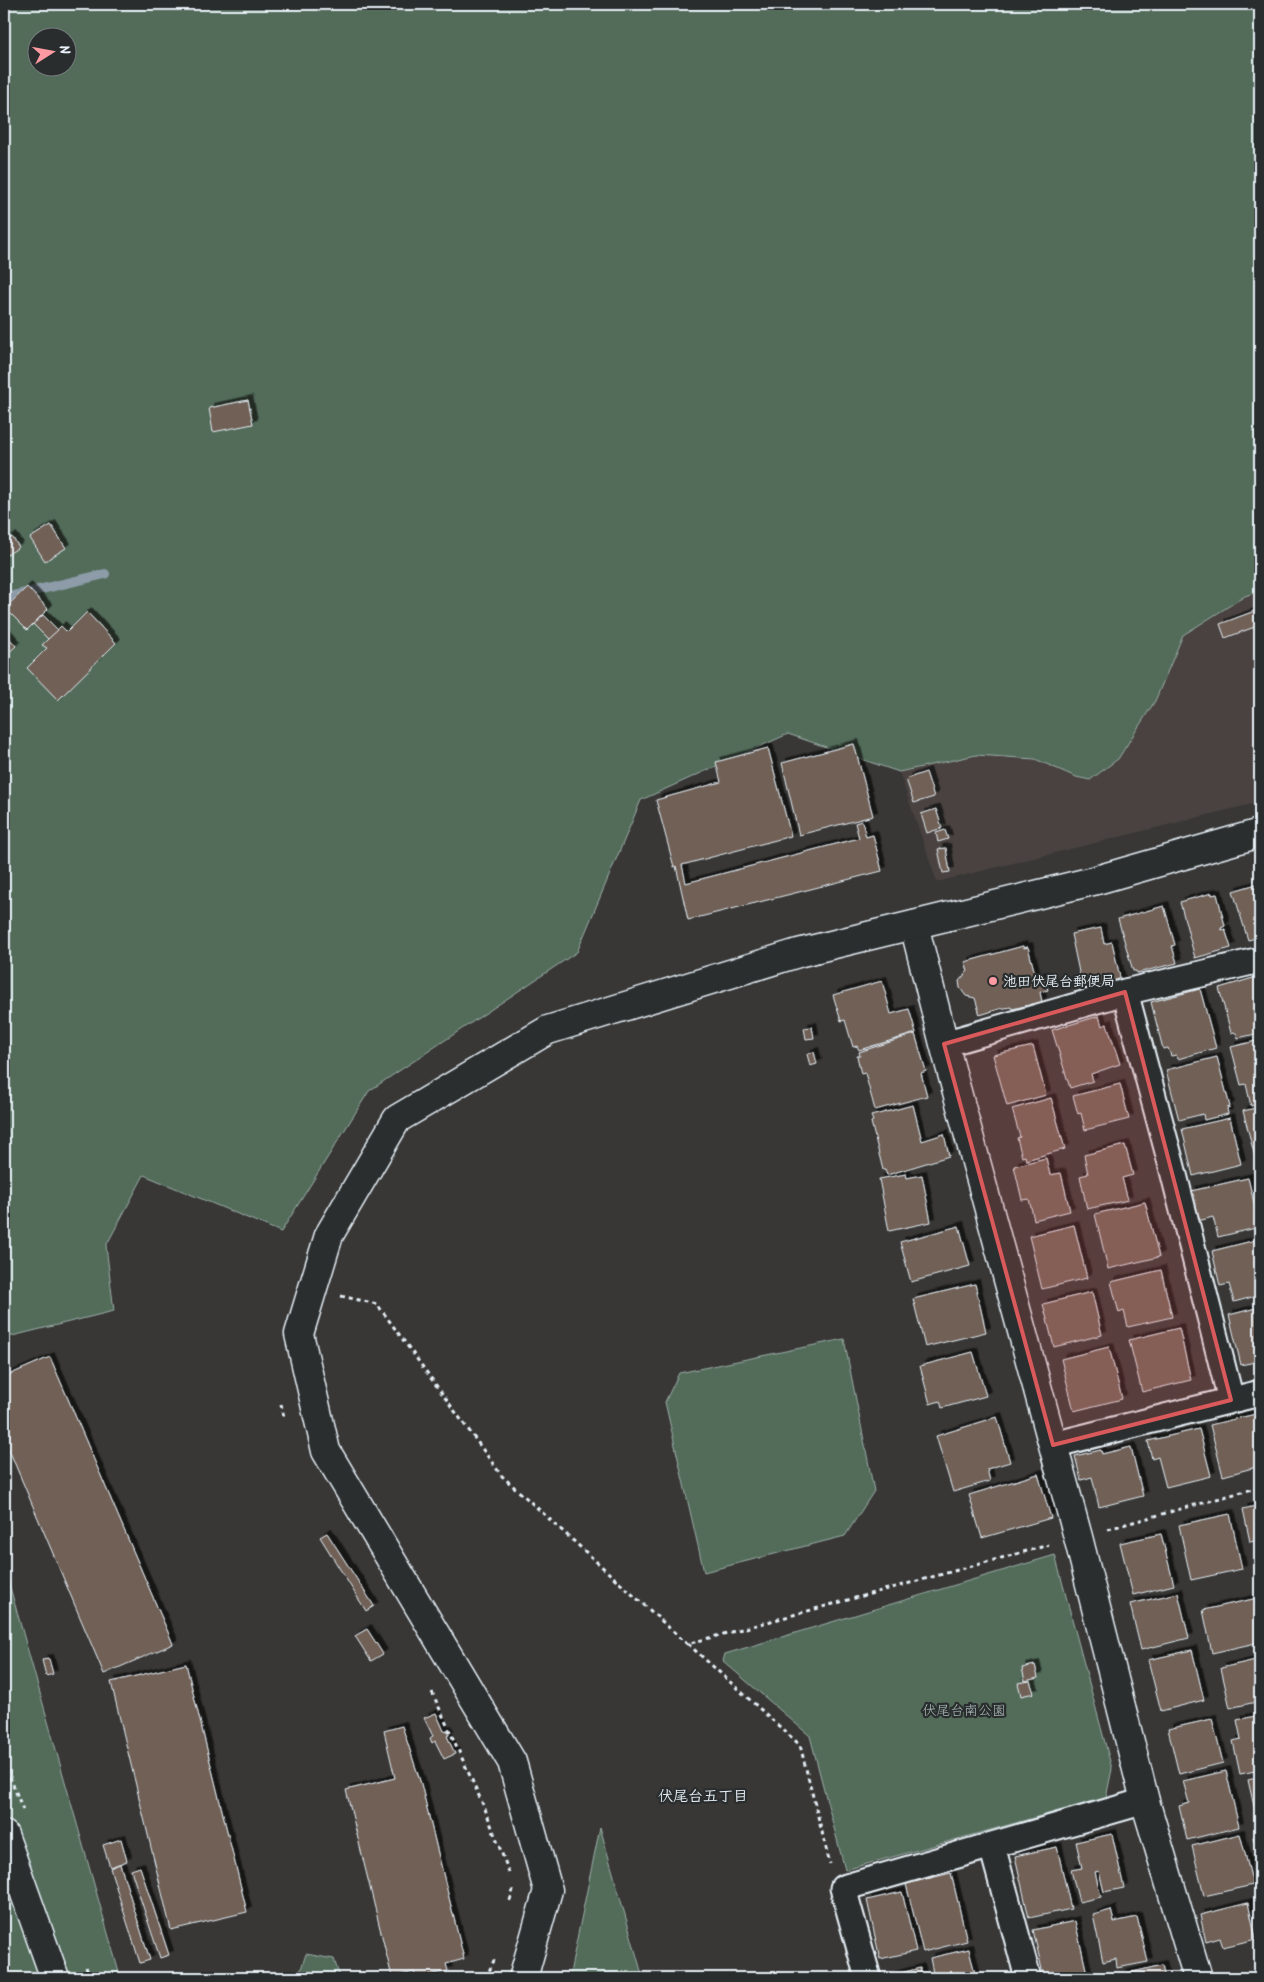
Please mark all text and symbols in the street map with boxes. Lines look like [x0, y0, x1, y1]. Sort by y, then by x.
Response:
north arrow [28, 28, 78, 78]
text: N [52, 43, 75, 56]
place label: 池田伏尾台郵便局 [1003, 971, 1115, 993]
marker: 池田伏尾台郵便局 [987, 975, 999, 987]
park label: 伏尾台南公園 [922, 1700, 1006, 1722]
district label: 伏尾台五丁目 [658, 1785, 748, 1809]

